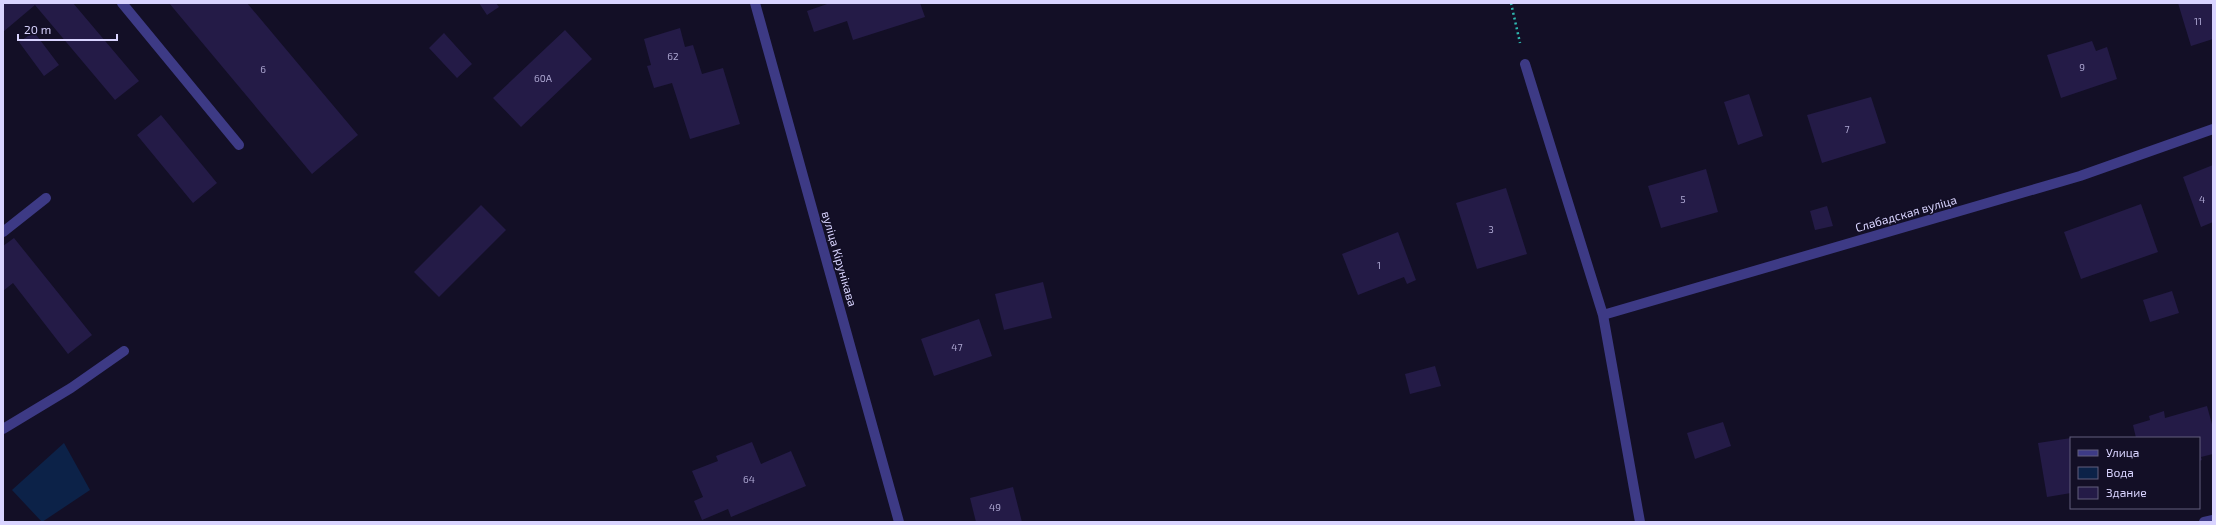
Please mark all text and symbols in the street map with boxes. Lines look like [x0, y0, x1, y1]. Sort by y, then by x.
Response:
house number: 11 [2194, 15, 2202, 27]
scale bar [18, 16, 117, 42]
text: 20 m [24, 22, 51, 36]
house number: 62 [667, 50, 679, 62]
house number: 9 [2079, 61, 2085, 73]
house number: 6 [260, 63, 266, 75]
house number: 60А [534, 72, 553, 84]
house number: 7 [1844, 123, 1850, 135]
street label: Слабадская вуліца [1853, 192, 1958, 235]
house number: 5 [1680, 193, 1686, 205]
house number: 4 [2199, 193, 2205, 205]
street label: вуліца Кірунікава [819, 209, 860, 308]
house number: 3 [1488, 223, 1494, 235]
house number: 1 [1377, 259, 1381, 271]
house number: 47 [951, 341, 963, 353]
legend [2070, 437, 2200, 509]
text: Улица [2106, 445, 2139, 459]
text: Вода [2106, 465, 2134, 479]
house number: 64 [743, 473, 755, 485]
text: Здание [2106, 485, 2147, 499]
house number: 49 [989, 501, 1001, 513]

